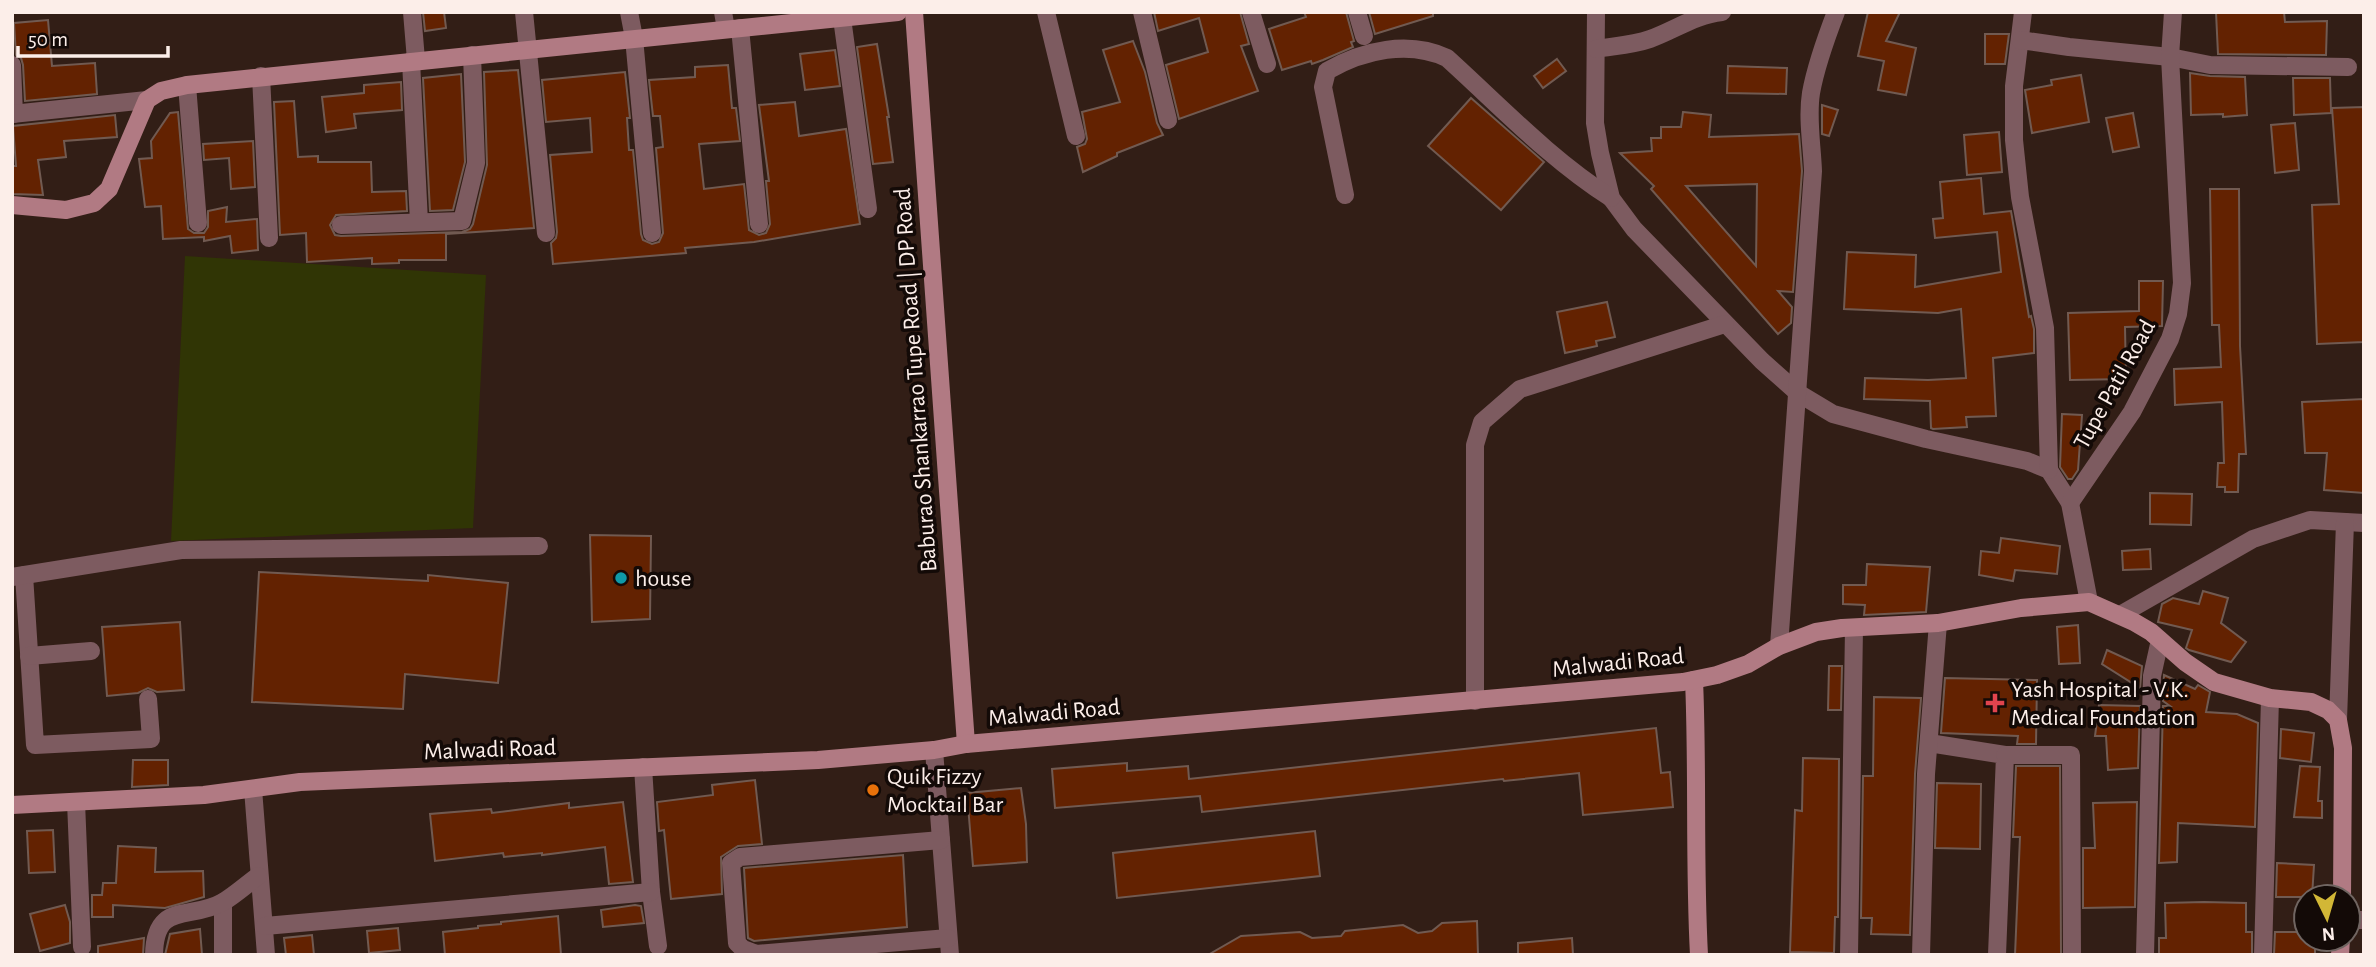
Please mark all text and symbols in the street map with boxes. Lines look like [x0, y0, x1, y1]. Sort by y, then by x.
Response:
scale bar [18, 14, 168, 58]
text: 50 m [28, 29, 68, 50]
street label: Baburao Shankarrao Tupe Road | DP Road [891, 187, 942, 573]
street label: Tupe Patil Road [2070, 316, 2160, 453]
place label: house [635, 567, 691, 591]
marker: house [613, 570, 629, 586]
street label: Malwadi Road [1551, 644, 1685, 682]
place label: Yash Hospital - V.K. Medical Foundation [2011, 678, 2195, 730]
marker: Yash Hospital - V.K. Medical Foundation [1985, 693, 2005, 713]
street label: Malwadi Road [987, 695, 1121, 731]
street label: Malwadi Road [423, 736, 557, 764]
place label: Quik Fizzy Mocktail Bar [887, 765, 1004, 817]
marker: Quik Fizzy Mocktail Bar [865, 782, 881, 798]
north arrow [2292, 883, 2362, 953]
text: N [2321, 923, 2336, 943]

